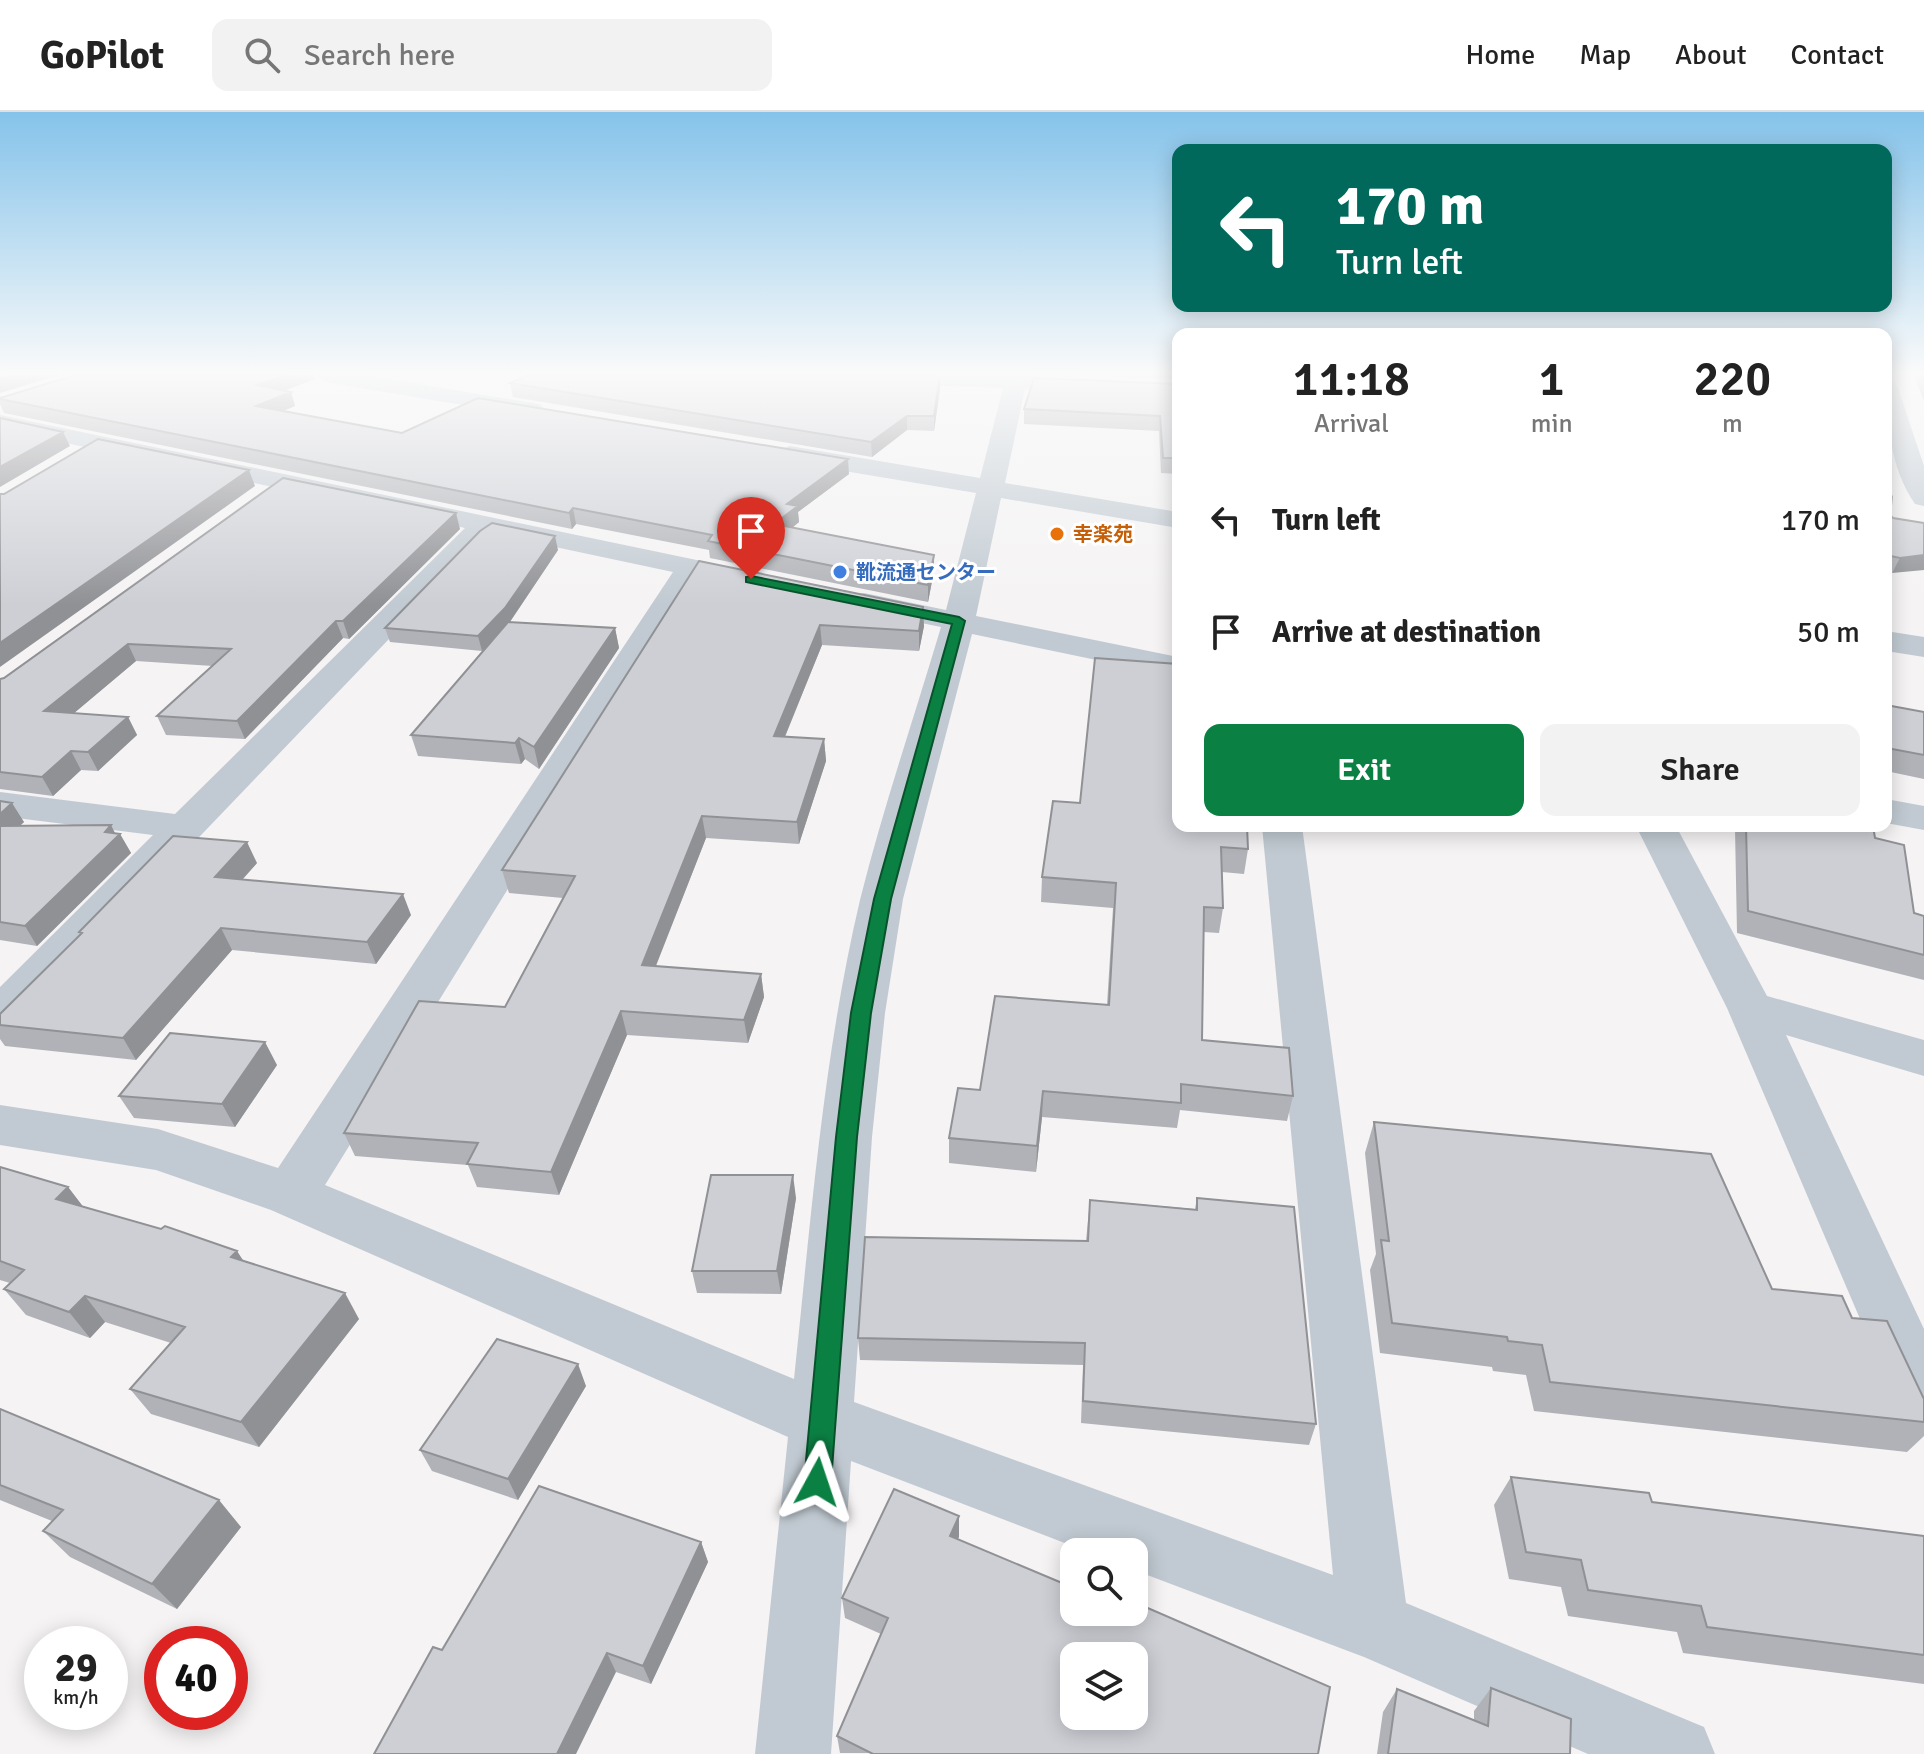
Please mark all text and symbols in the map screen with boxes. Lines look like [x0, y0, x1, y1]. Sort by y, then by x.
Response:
search box [212, 19, 772, 91]
text: GoPilot [40, 32, 164, 79]
icon: search [240, 33, 284, 77]
text: Search here [304, 37, 455, 74]
text: Home [1466, 38, 1535, 72]
text: Map [1579, 38, 1631, 72]
text: About [1675, 38, 1747, 72]
text: Contact [1791, 38, 1884, 72]
text: 170 m [1336, 171, 1484, 240]
icon: left [1204, 176, 1308, 280]
text: Turn left [1336, 240, 1463, 285]
text: 11:18 [1293, 350, 1410, 409]
text: 1 [1539, 350, 1565, 409]
text: 220 [1693, 350, 1771, 409]
text: Arrival [1314, 408, 1389, 440]
text: min [1531, 408, 1573, 440]
text: m [1722, 408, 1743, 440]
pin [717, 497, 785, 579]
icon: left [1204, 498, 1248, 542]
text: Turn left [1272, 502, 1381, 539]
text: 170 m [1781, 502, 1860, 539]
icon: arrive [729, 509, 773, 553]
place label: 幸楽苑 [1073, 522, 1133, 547]
marker: 幸楽苑 [1048, 525, 1066, 543]
place label: 靴流通センター [856, 560, 996, 585]
marker: 靴流通センター [831, 563, 849, 581]
icon: arrive [1204, 610, 1248, 654]
text: Arrive at destination [1272, 614, 1541, 651]
text: 50 m [1797, 614, 1860, 651]
button: Exit [1204, 724, 1524, 816]
button: Share [1540, 724, 1860, 816]
position arrow [775, 1440, 859, 1524]
map controls [1060, 1538, 1148, 1730]
button: search [1060, 1538, 1148, 1626]
speed limit sign: 40 [144, 1626, 248, 1730]
button: layers [1060, 1642, 1148, 1730]
text: 29 [54, 1643, 98, 1693]
text: km/h [53, 1685, 99, 1710]

